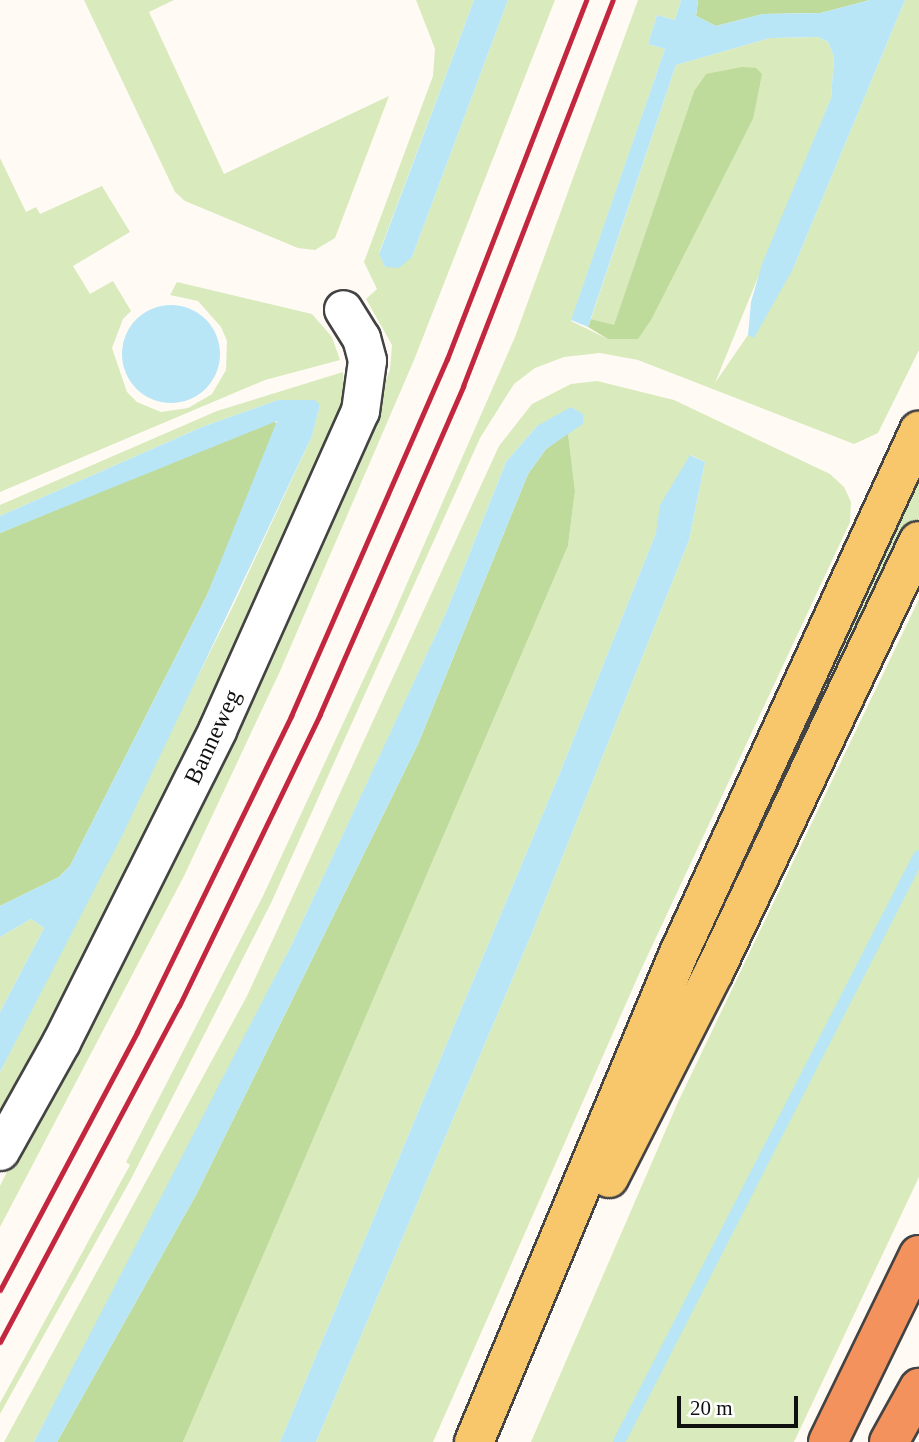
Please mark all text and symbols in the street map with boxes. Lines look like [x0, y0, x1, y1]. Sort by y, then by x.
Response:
street label: Banneweg [179, 685, 247, 789]
scale bar [681, 1382, 802, 1426]
text: 20 m [690, 1396, 733, 1420]

